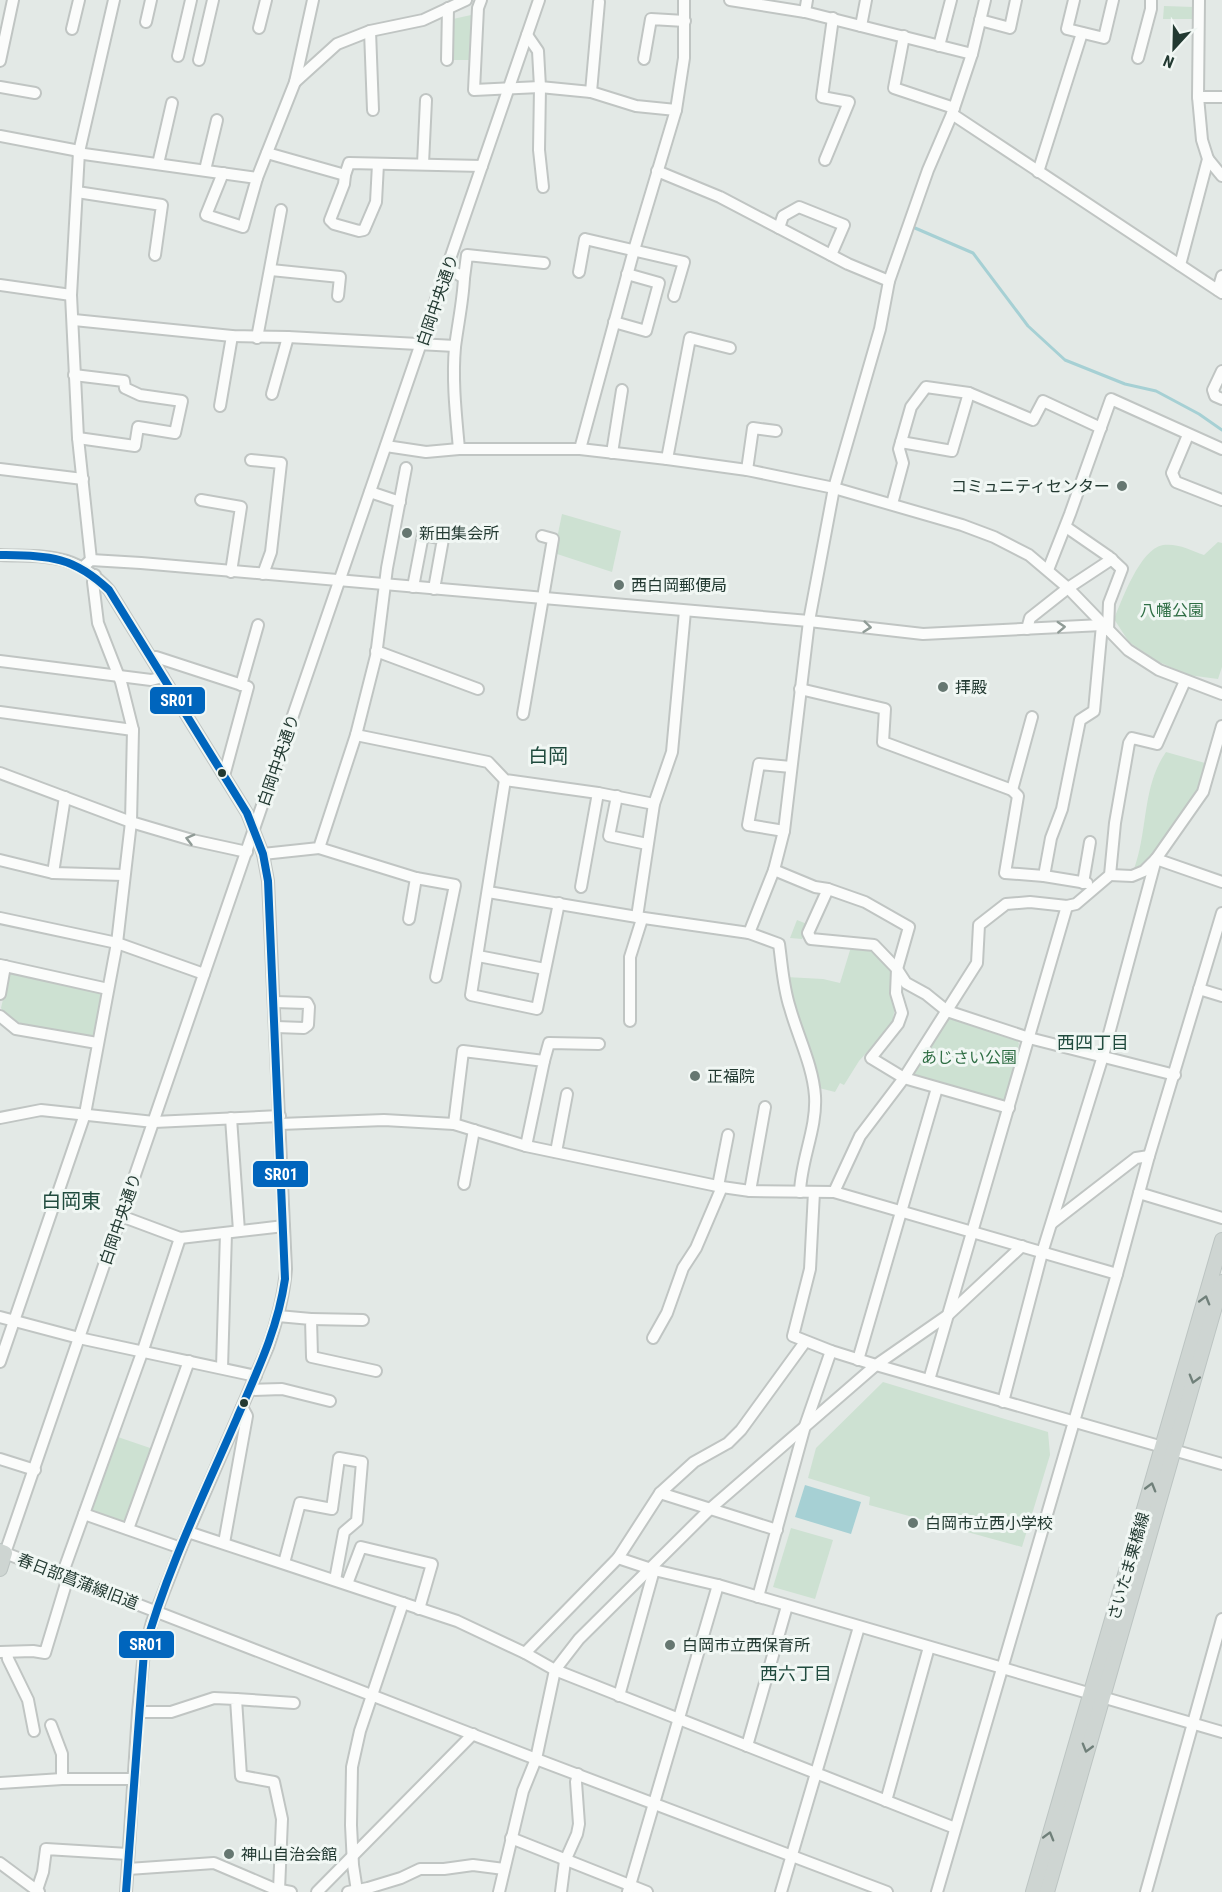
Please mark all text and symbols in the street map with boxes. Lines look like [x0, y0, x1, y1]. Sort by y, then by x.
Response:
north arrow [1144, 18, 1204, 78]
text: N [1160, 51, 1177, 72]
street label: 白岡中央通り [413, 252, 462, 349]
place label: コミュニティセンター [951, 477, 1110, 496]
marker: コミュニティセンター [1115, 479, 1129, 493]
place label: 新田集会所 [419, 524, 499, 543]
marker: 新田集会所 [400, 526, 414, 540]
place label: 西白岡郵便局 [631, 576, 727, 595]
marker: 西白岡郵便局 [612, 578, 626, 592]
park label: 八幡公園 [1140, 601, 1204, 620]
one-way arrow [862, 620, 871, 633]
one-way arrow [1057, 621, 1066, 634]
place label: 拝殿 [955, 678, 987, 697]
marker: 拝殿 [936, 680, 950, 694]
line badge: SR01 [149, 686, 206, 715]
text: SR01 [160, 691, 194, 710]
street label: 白岡中央通り [254, 712, 303, 809]
district label: 白岡 [528, 744, 568, 768]
unlabelled marker [216, 767, 228, 779]
one-way arrow [185, 834, 195, 847]
district label: 西四丁目 [1057, 1032, 1129, 1053]
park label: あじさい公園 [921, 1048, 1017, 1067]
place label: 正福院 [707, 1067, 755, 1086]
marker: 正福院 [688, 1069, 702, 1083]
line badge: SR01 [252, 1160, 309, 1188]
text: SR01 [264, 1165, 298, 1184]
street label: 白岡中央通り [96, 1171, 145, 1268]
district label: 白岡東 [41, 1189, 101, 1213]
one-way arrow [1198, 1295, 1210, 1306]
one-way arrow [1189, 1373, 1201, 1384]
unlabelled marker [238, 1397, 250, 1409]
one-way arrow [1144, 1483, 1156, 1493]
street label: さいたま栗橋線 [1104, 1510, 1153, 1622]
place label: 白岡市立西小学校 [925, 1514, 1053, 1533]
marker: 白岡市立西小学校 [906, 1516, 920, 1530]
street label: 春日部菖蒲線旧道 [15, 1550, 141, 1613]
line badge: SR01 [118, 1630, 175, 1659]
text: SR01 [129, 1635, 163, 1654]
place label: 白岡市立西保育所 [682, 1636, 810, 1655]
marker: 白岡市立西保育所 [663, 1638, 677, 1652]
district label: 西六丁目 [760, 1663, 832, 1684]
one-way arrow [1082, 1742, 1094, 1753]
one-way arrow [1042, 1831, 1054, 1842]
place label: 神山自治会館 [241, 1845, 337, 1864]
marker: 神山自治会館 [222, 1847, 236, 1861]

